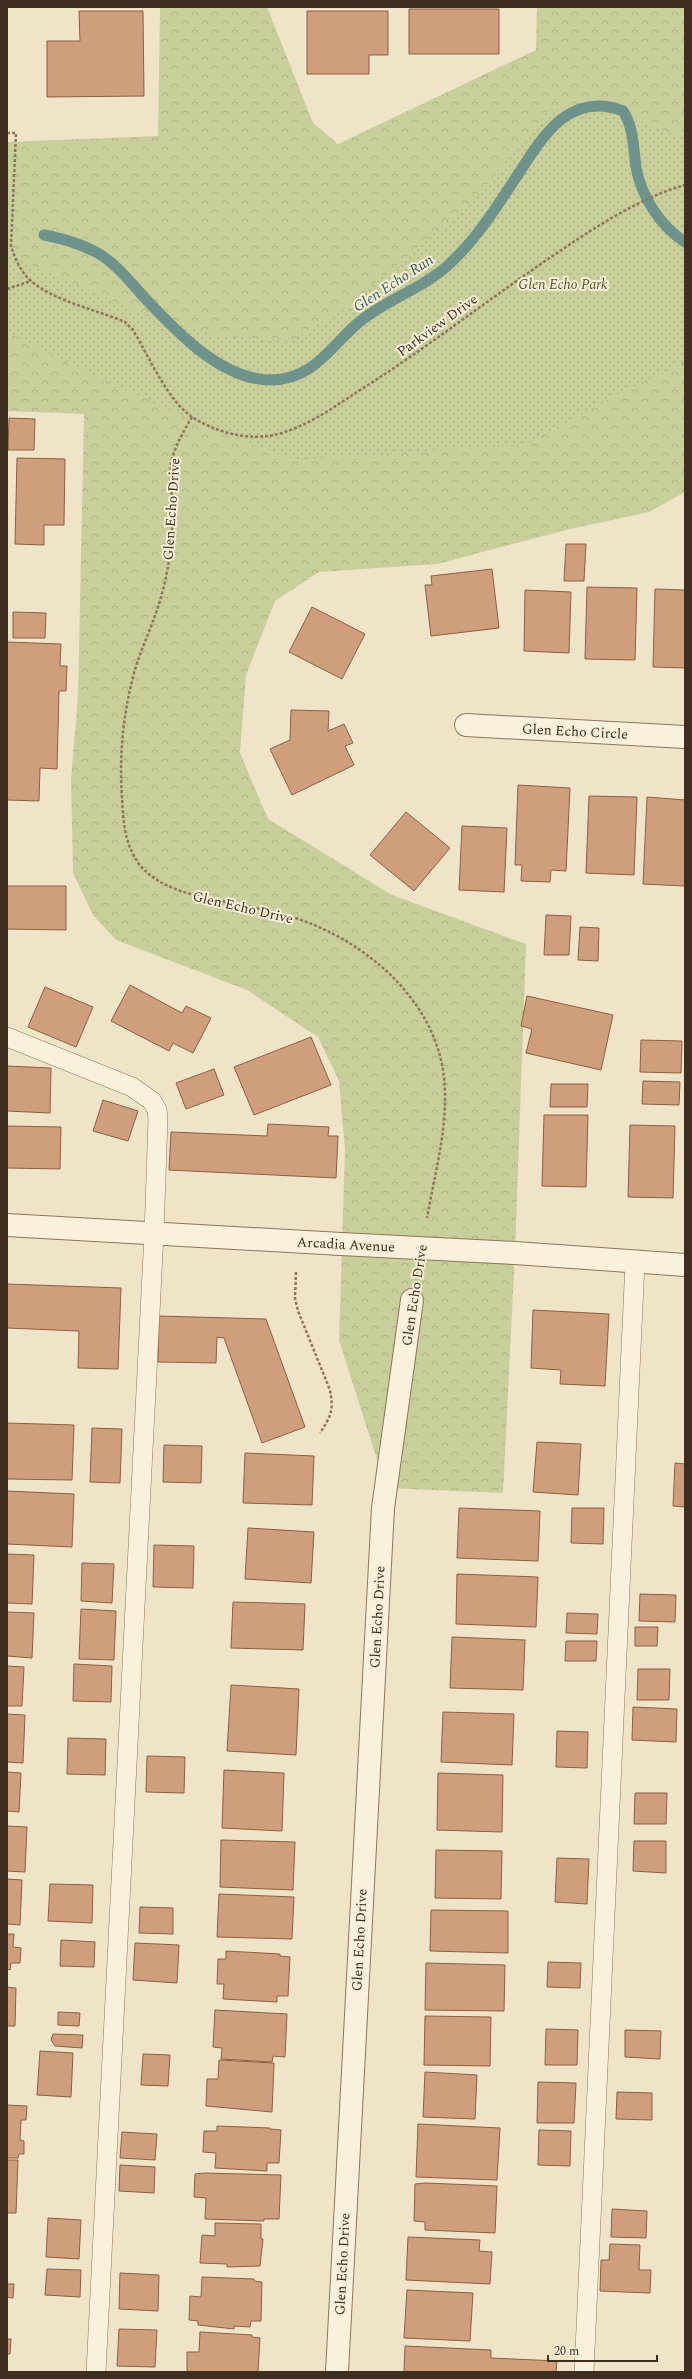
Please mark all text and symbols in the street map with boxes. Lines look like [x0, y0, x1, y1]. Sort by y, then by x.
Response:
water label: Glen Echo Run [348, 249, 438, 318]
park label: Glen Echo Park [518, 274, 608, 295]
street label: Parkview Drive [393, 289, 482, 362]
street label: Glen Echo Drive [157, 457, 186, 561]
street label: Glen Echo Circle [521, 718, 629, 745]
street label: Glen Echo Drive [191, 886, 295, 929]
street label: Arcadia Avenue [296, 1231, 396, 1258]
street label: Glen Echo Drive [396, 1243, 433, 1347]
street label: Glen Echo Drive [364, 1565, 391, 1669]
street label: Glen Echo Drive [346, 1888, 373, 1992]
street label: Glen Echo Drive [329, 2212, 356, 2316]
scale bar [548, 2337, 657, 2363]
text: 20 m [554, 2342, 579, 2361]

